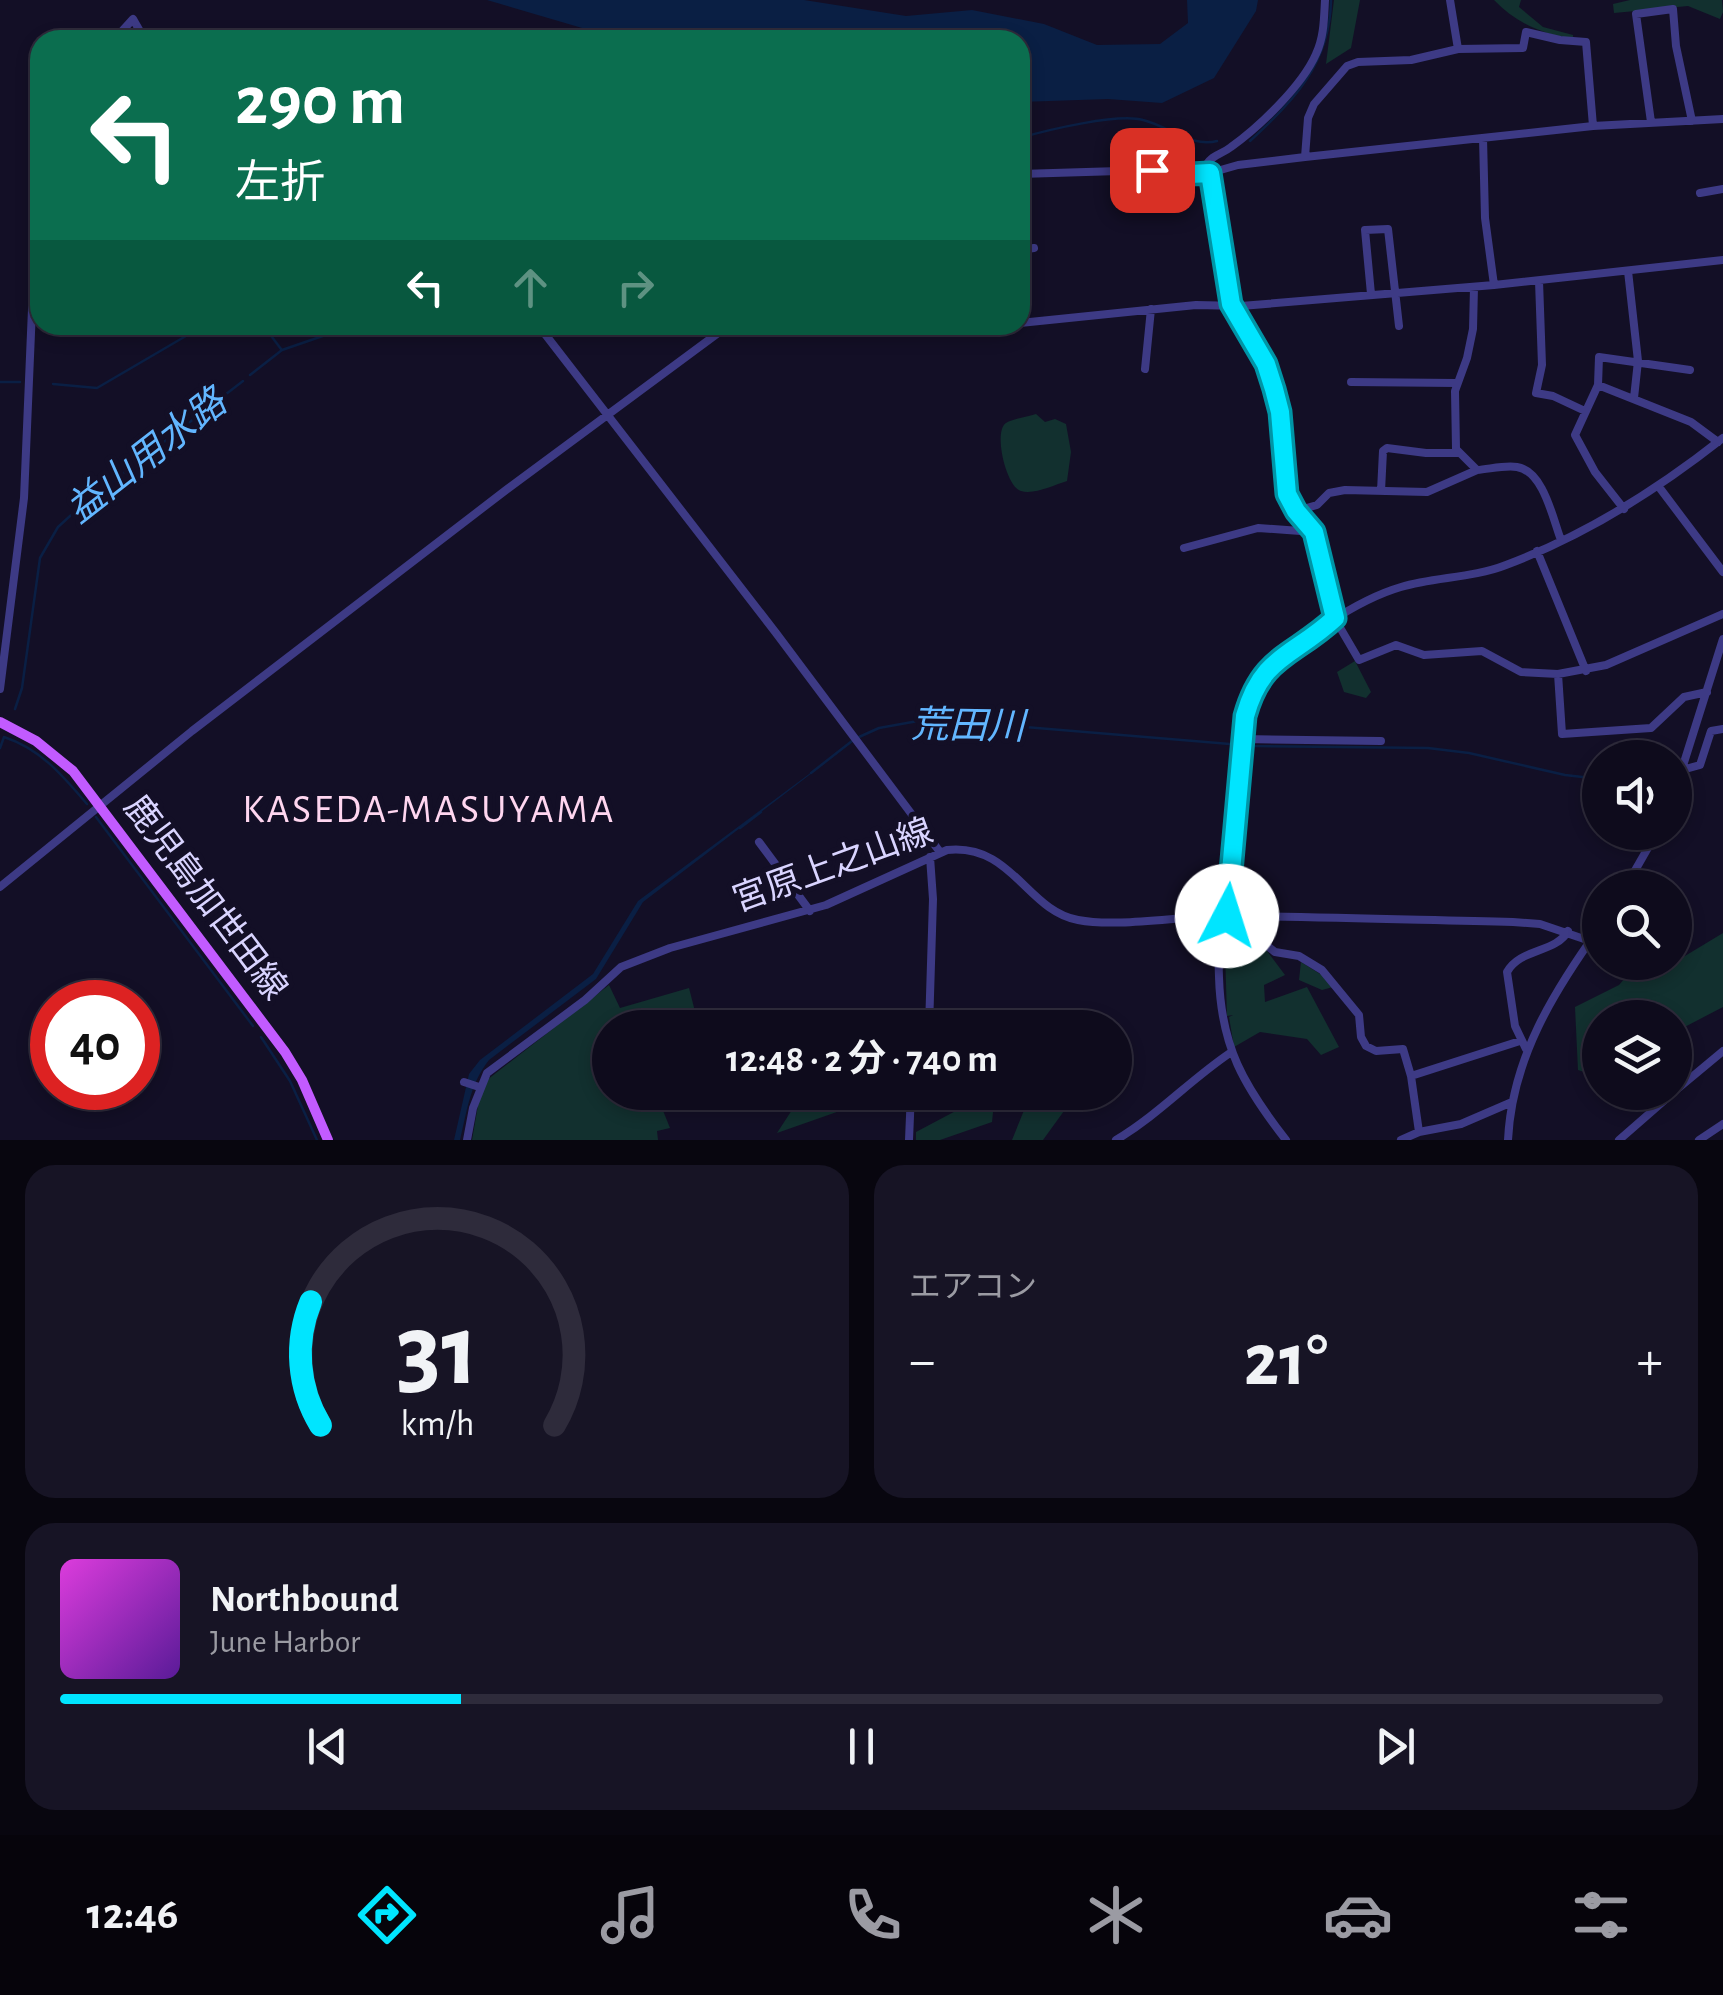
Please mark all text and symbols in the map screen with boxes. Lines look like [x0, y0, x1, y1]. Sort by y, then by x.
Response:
text: 290 m [235, 67, 405, 137]
icon: left [70, 70, 200, 200]
pin [1110, 128, 1195, 213]
icon: arrive [1125, 143, 1180, 198]
text: 左折 [235, 161, 325, 206]
icon: left [398, 260, 453, 315]
icon: ahead [503, 260, 558, 315]
icon: right [608, 260, 663, 315]
water label: 益山用水路 [59, 380, 236, 530]
water label: 荒田川 [911, 705, 1029, 747]
map controls [1582, 740, 1692, 1110]
button: sound [1582, 740, 1692, 850]
street label: 鹿児島加世田線 [117, 788, 294, 1006]
district label: KASEDA-MASUYAMA [242, 790, 616, 830]
street label: 宮原上之山線 [728, 812, 938, 918]
position arrow [1175, 864, 1279, 968]
button: search [1582, 870, 1692, 980]
speed limit sign: 40 [30, 980, 160, 1110]
button: layers [1582, 1000, 1692, 1110]
text: 12:48 · 2 分 · 740 m [726, 1041, 998, 1079]
text: エアコン [909, 1271, 1037, 1303]
text: 31 [396, 1300, 478, 1404]
text: 21° [1244, 1324, 1328, 1399]
text: − [909, 1334, 935, 1389]
text: + [1637, 1334, 1663, 1389]
text: km/h [400, 1406, 474, 1442]
text: Northbound [210, 1581, 399, 1619]
text: June Harbor [210, 1626, 360, 1658]
icon: previous [300, 1719, 355, 1774]
icon: pause [834, 1719, 889, 1774]
icon: next [1368, 1719, 1423, 1774]
icon: directions [352, 1880, 422, 1950]
icon: music [595, 1880, 665, 1950]
icon: phone [838, 1880, 908, 1950]
icon: climate [1081, 1880, 1151, 1950]
icon: car [1323, 1880, 1393, 1950]
icon: filters [1566, 1880, 1636, 1950]
text: 12:46 [86, 1892, 179, 1937]

